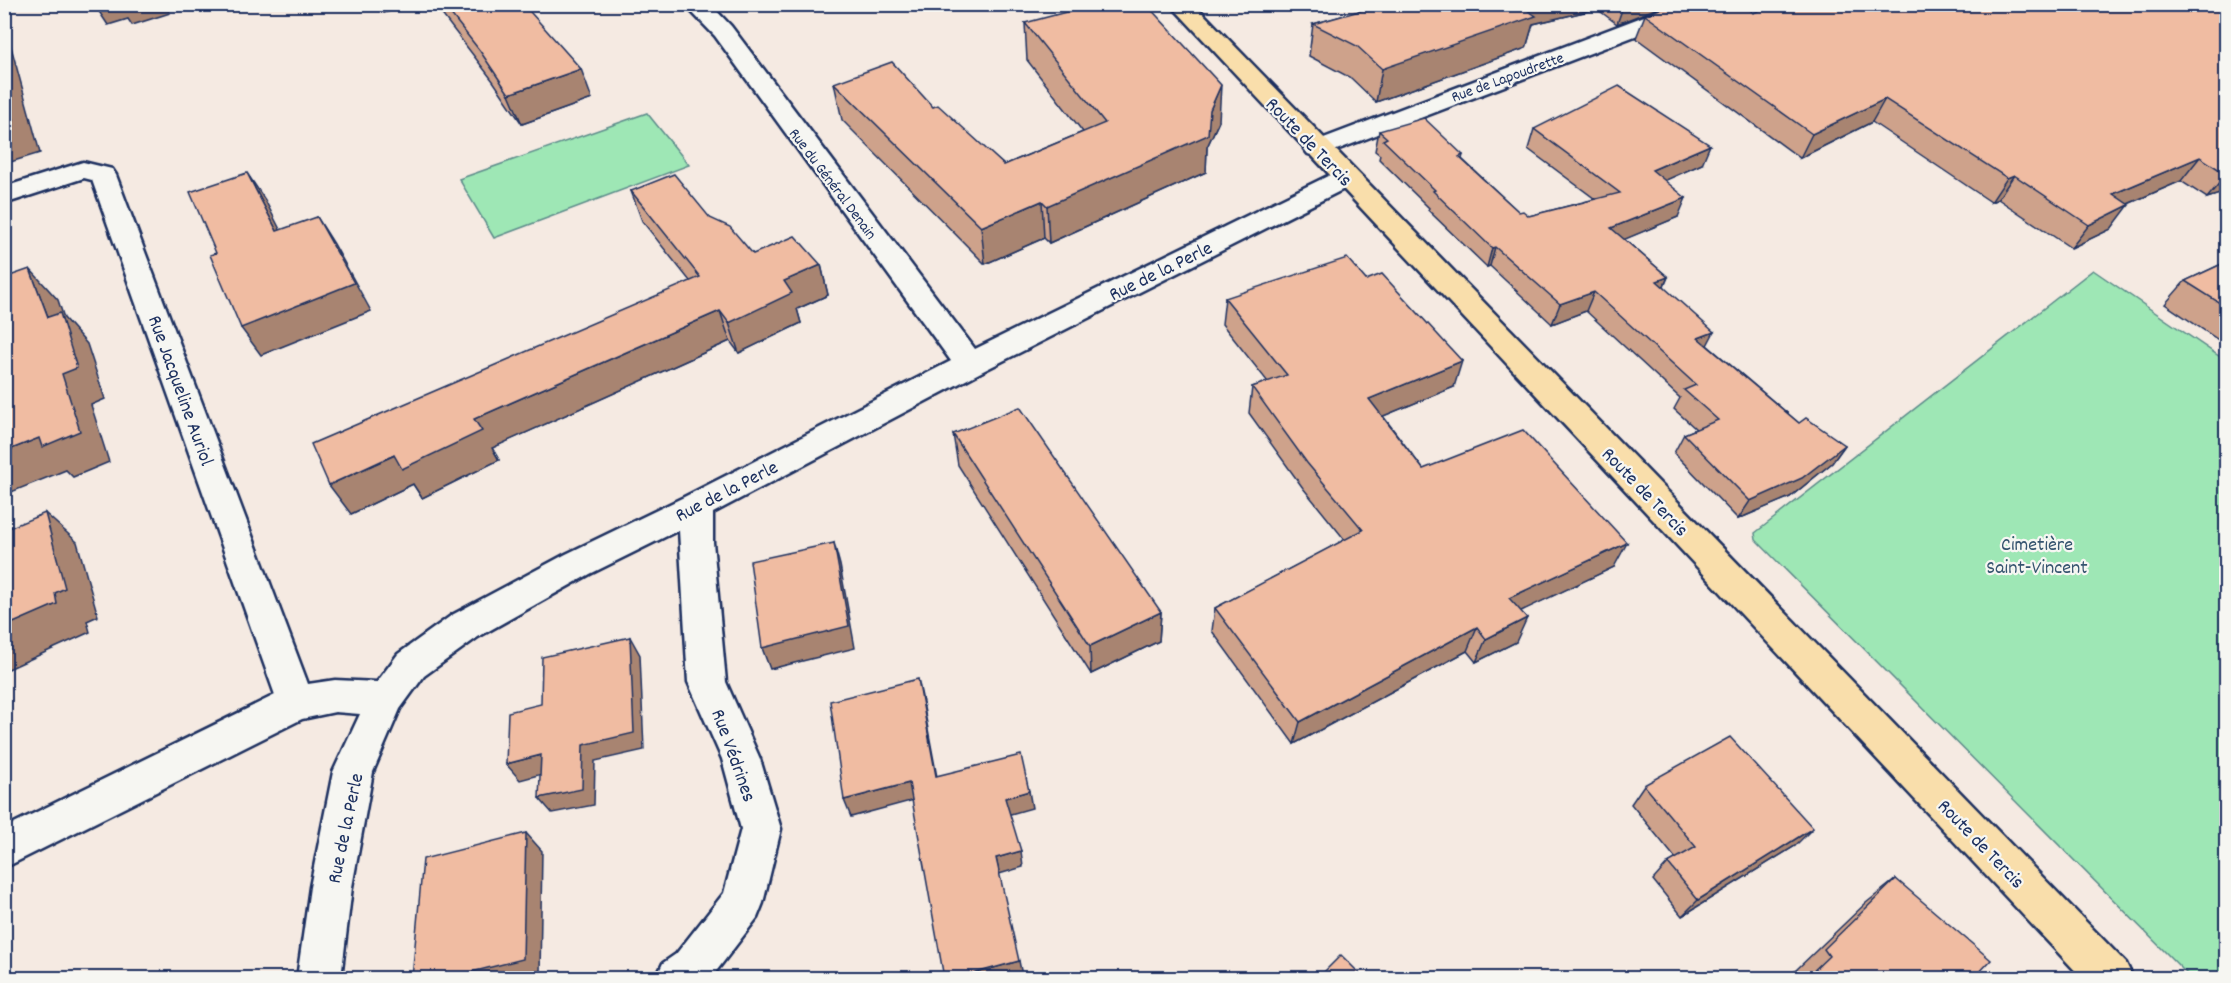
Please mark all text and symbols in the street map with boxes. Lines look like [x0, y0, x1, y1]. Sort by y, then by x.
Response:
street label: Rue de Lapoudrette [1448, 47, 1567, 109]
street label: Route de Tercis [1258, 92, 1358, 194]
street label: Rue du Général Denain [782, 124, 882, 245]
street label: Rue de la Perle [1105, 235, 1218, 310]
street label: Rue Jacqueline Auriol [139, 312, 219, 470]
street label: Route de Tercis [1594, 442, 1694, 544]
street label: Rue de la Perle [671, 455, 784, 531]
park label: Cimetière Saint-Vincent [1986, 532, 2088, 583]
street label: Rue Védrines [702, 706, 762, 806]
street label: Rue de la Perle [322, 771, 372, 886]
street label: Route de Tercis [1930, 794, 2030, 896]

